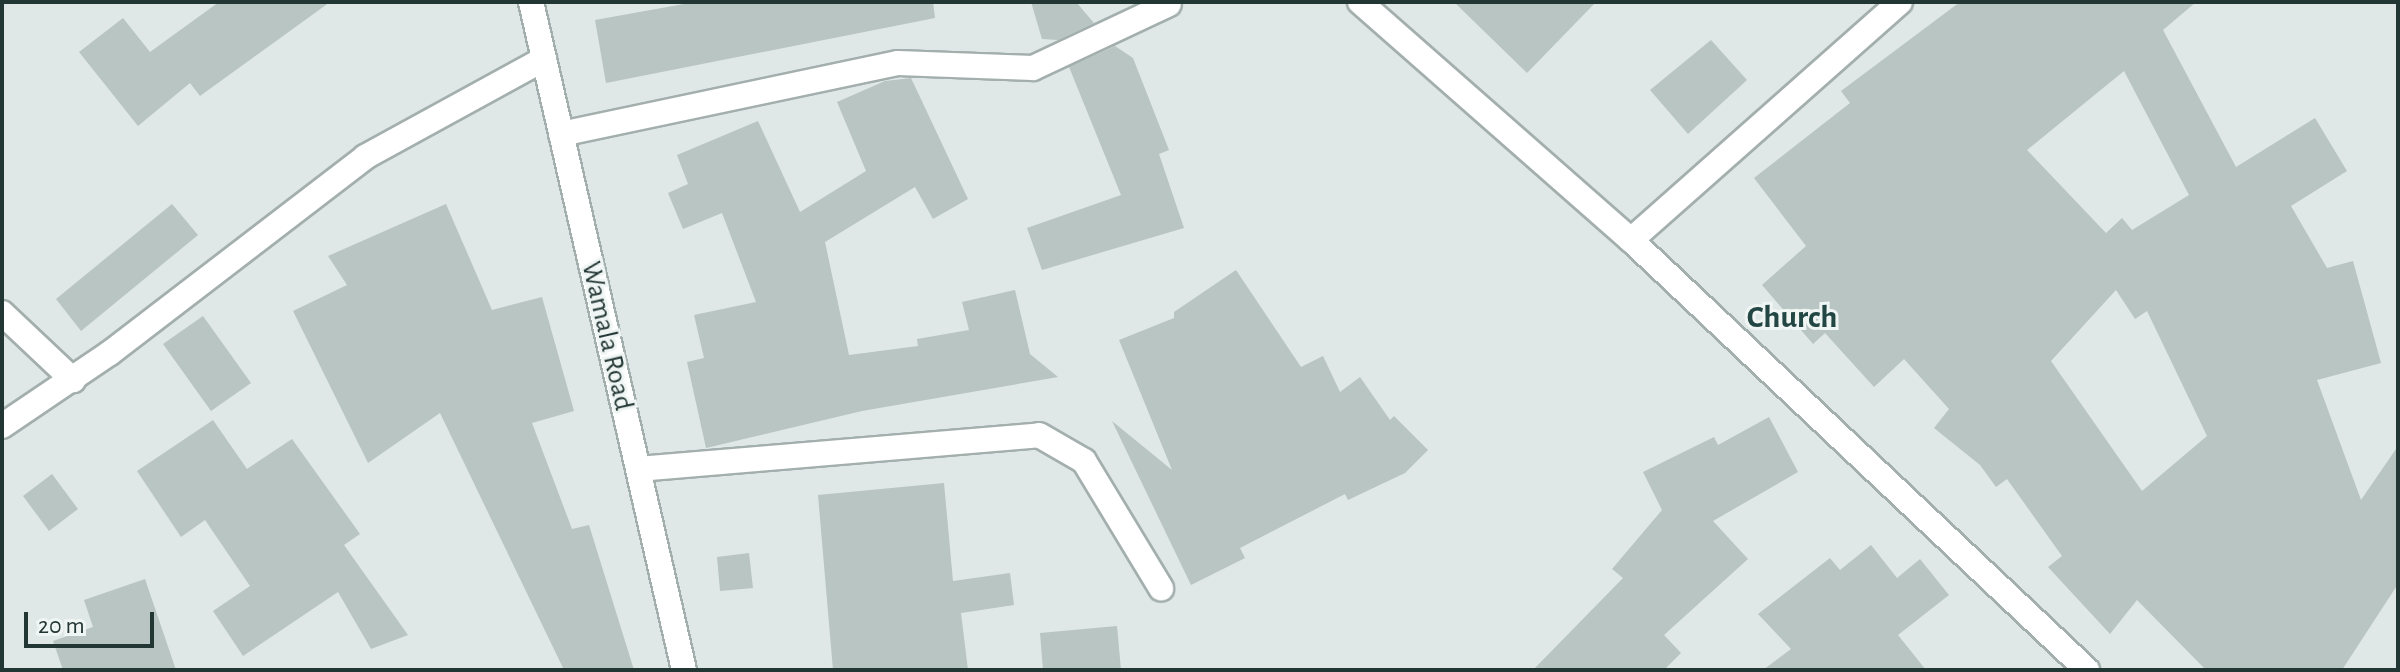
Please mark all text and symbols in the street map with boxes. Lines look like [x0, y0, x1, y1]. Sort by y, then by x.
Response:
street label: Wamala Road [574, 258, 640, 414]
district label: Church [1747, 298, 1837, 336]
scale bar [28, 596, 158, 646]
text: 20 m [38, 614, 85, 638]

